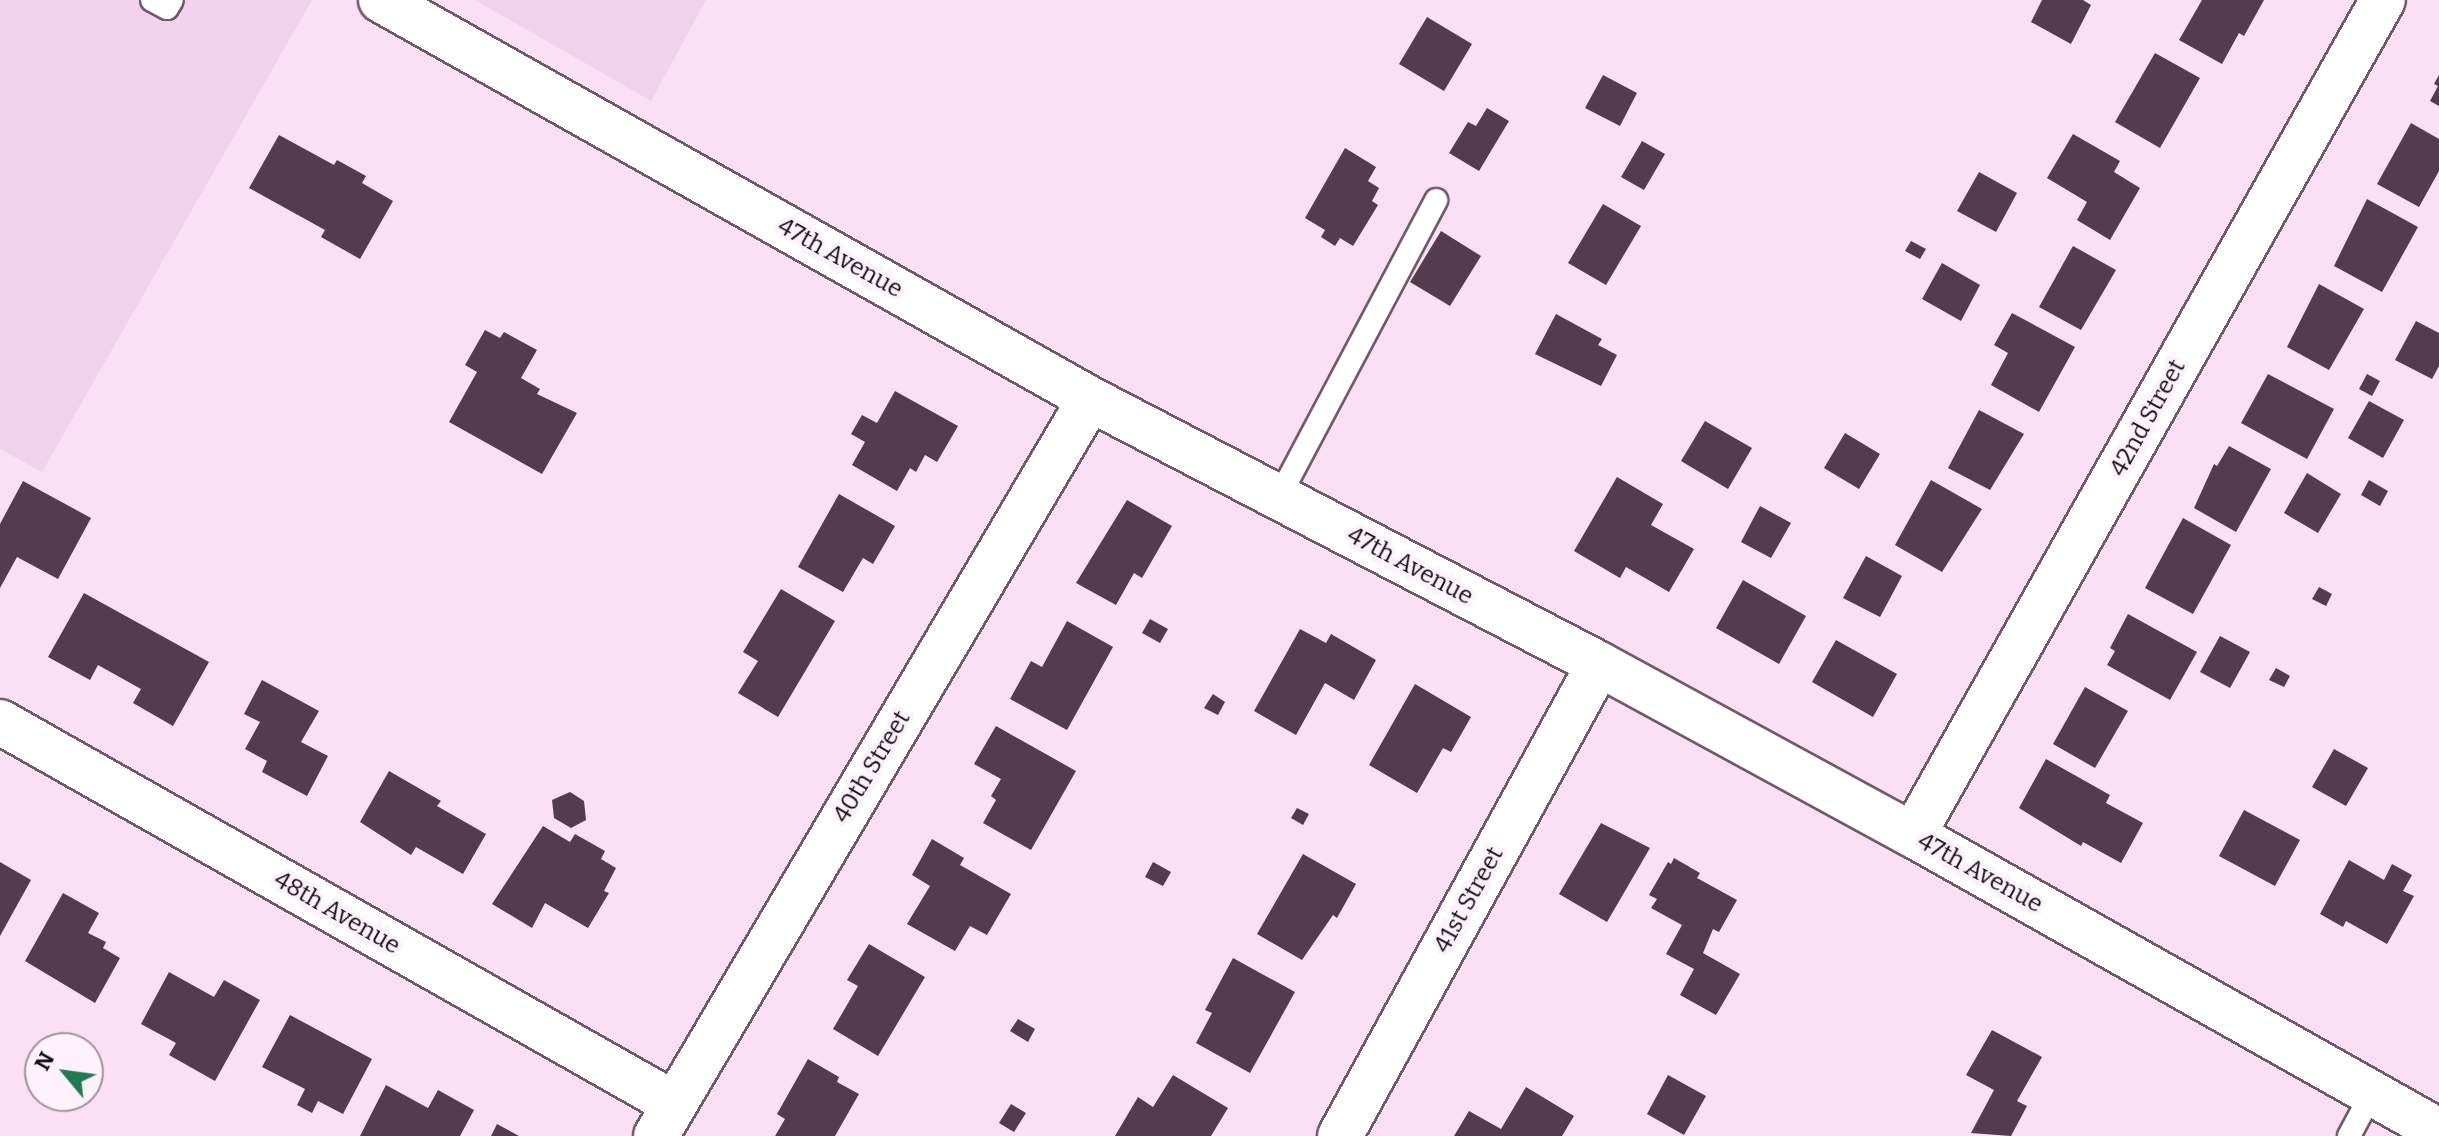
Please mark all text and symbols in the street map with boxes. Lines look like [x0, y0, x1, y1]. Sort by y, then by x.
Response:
street label: 47th Avenue [773, 212, 907, 304]
street label: 42nd Street [2104, 355, 2192, 481]
street label: 47th Avenue [1342, 521, 1478, 611]
street label: 40th Street [827, 706, 917, 828]
street label: 47th Avenue [1913, 827, 2047, 919]
street label: 41st Street [1428, 842, 1510, 958]
street label: 48th Avenue [269, 865, 405, 961]
north arrow [24, 1032, 104, 1112]
text: N [28, 1047, 60, 1075]

